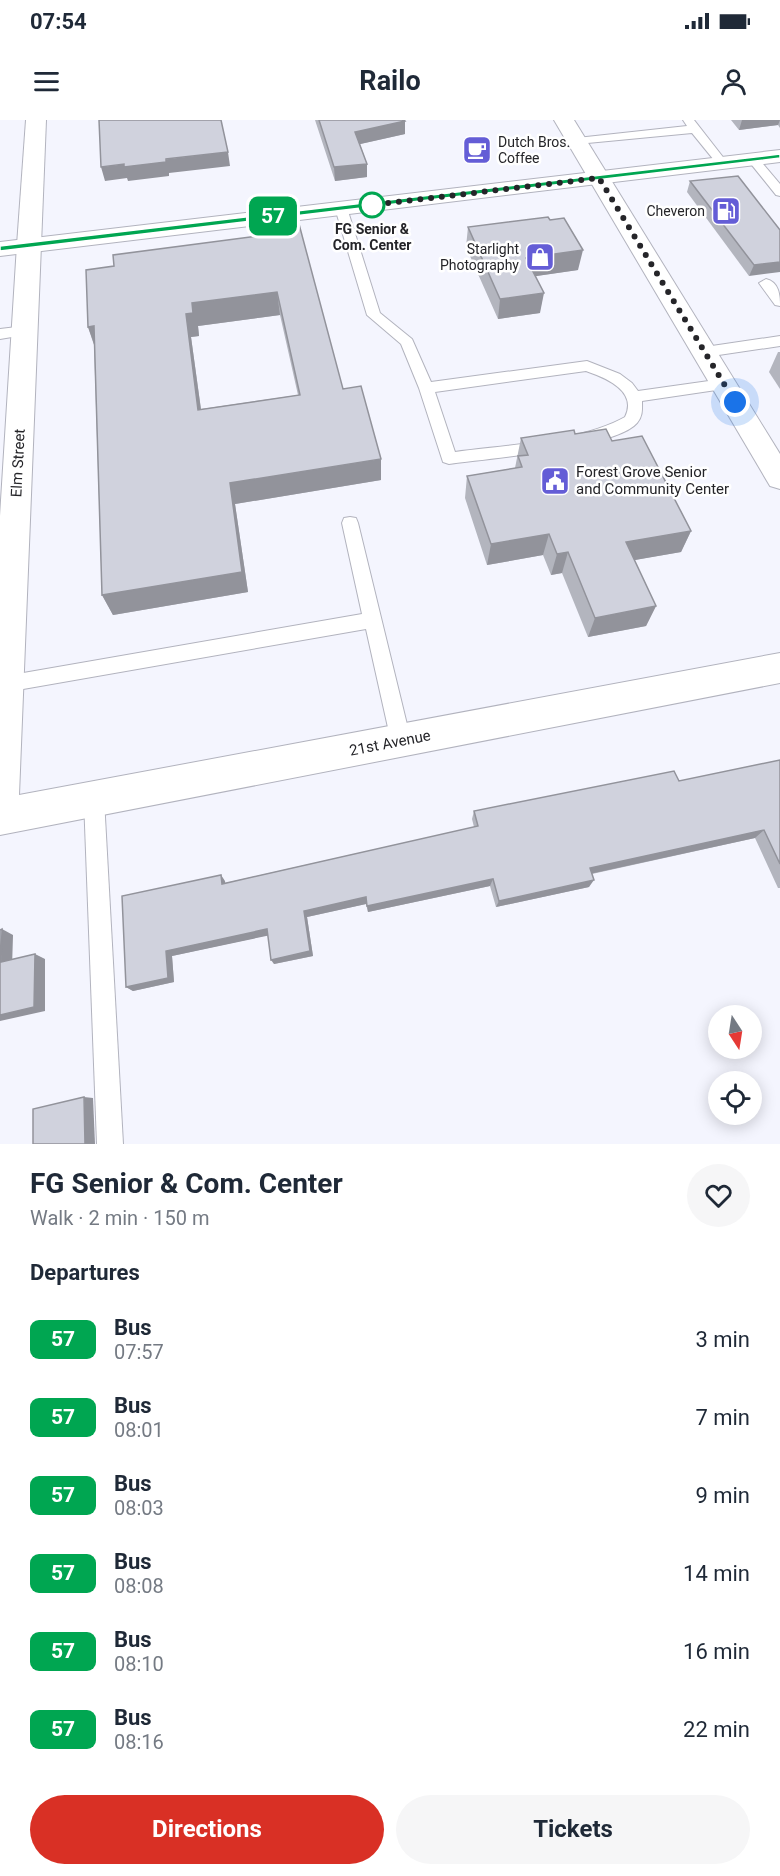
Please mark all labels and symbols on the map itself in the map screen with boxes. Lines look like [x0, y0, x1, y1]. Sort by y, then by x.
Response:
cafe icon: Dutch Bros. Coffee [461, 134, 493, 166]
place label: Dutch Bros. Coffee [498, 134, 570, 166]
marker: FG Senior & Com. Center [359, 192, 385, 218]
fuel station icon: Cheveron [710, 195, 742, 227]
line badge: 57 [246, 196, 300, 236]
place label: Cheveron [646, 203, 705, 219]
place label: FG Senior & Com. Center [333, 221, 411, 253]
place label: Starlight Photography [440, 241, 519, 273]
shop icon: Starlight Photography [524, 241, 556, 273]
your location [720, 387, 750, 417]
street label: Elm Street [7, 428, 29, 498]
place label: Forest Grove Senior and Community Center [576, 463, 729, 498]
public building icon: Forest Grove Senior and Community Center [539, 465, 571, 497]
street label: 21st Avenue [348, 726, 432, 760]
north arrow [708, 1005, 762, 1059]

